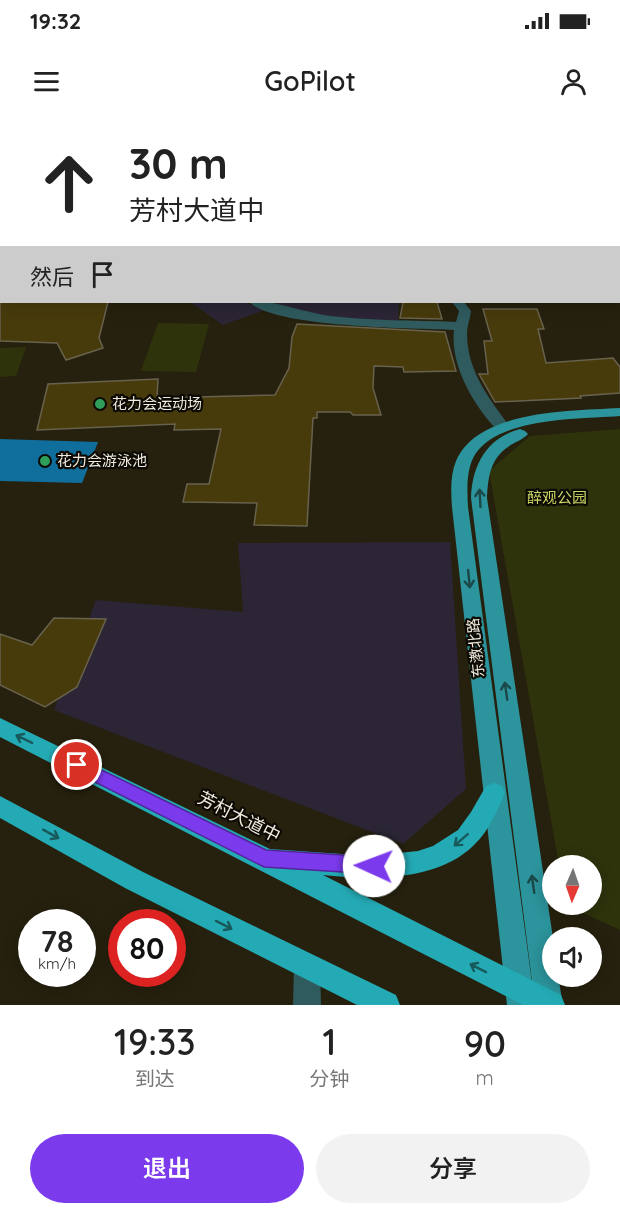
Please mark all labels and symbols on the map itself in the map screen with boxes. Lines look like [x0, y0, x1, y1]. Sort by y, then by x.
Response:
place label: 花力会运动场 [112, 394, 202, 413]
marker: 花力会运动场 [93, 397, 107, 411]
place label: 花力会游泳池 [57, 451, 147, 470]
marker: 花力会游泳池 [38, 454, 52, 468]
one-way arrow [474, 488, 485, 508]
park label: 醉观公园 [527, 488, 587, 507]
one-way arrow [463, 568, 474, 588]
street label: 东漖北路 [463, 617, 488, 679]
one-way arrow [501, 681, 512, 701]
one-way arrow [15, 732, 33, 744]
pin [51, 739, 102, 790]
street label: 芳村大道中 [194, 786, 285, 847]
one-way arrow [42, 828, 59, 840]
position arrow [342, 834, 406, 898]
one-way arrow [453, 834, 469, 847]
north arrow [542, 855, 602, 915]
one-way arrow [527, 874, 538, 894]
speed limit sign: 80 [108, 909, 186, 987]
one-way arrow [214, 920, 232, 931]
one-way arrow [470, 962, 488, 973]

